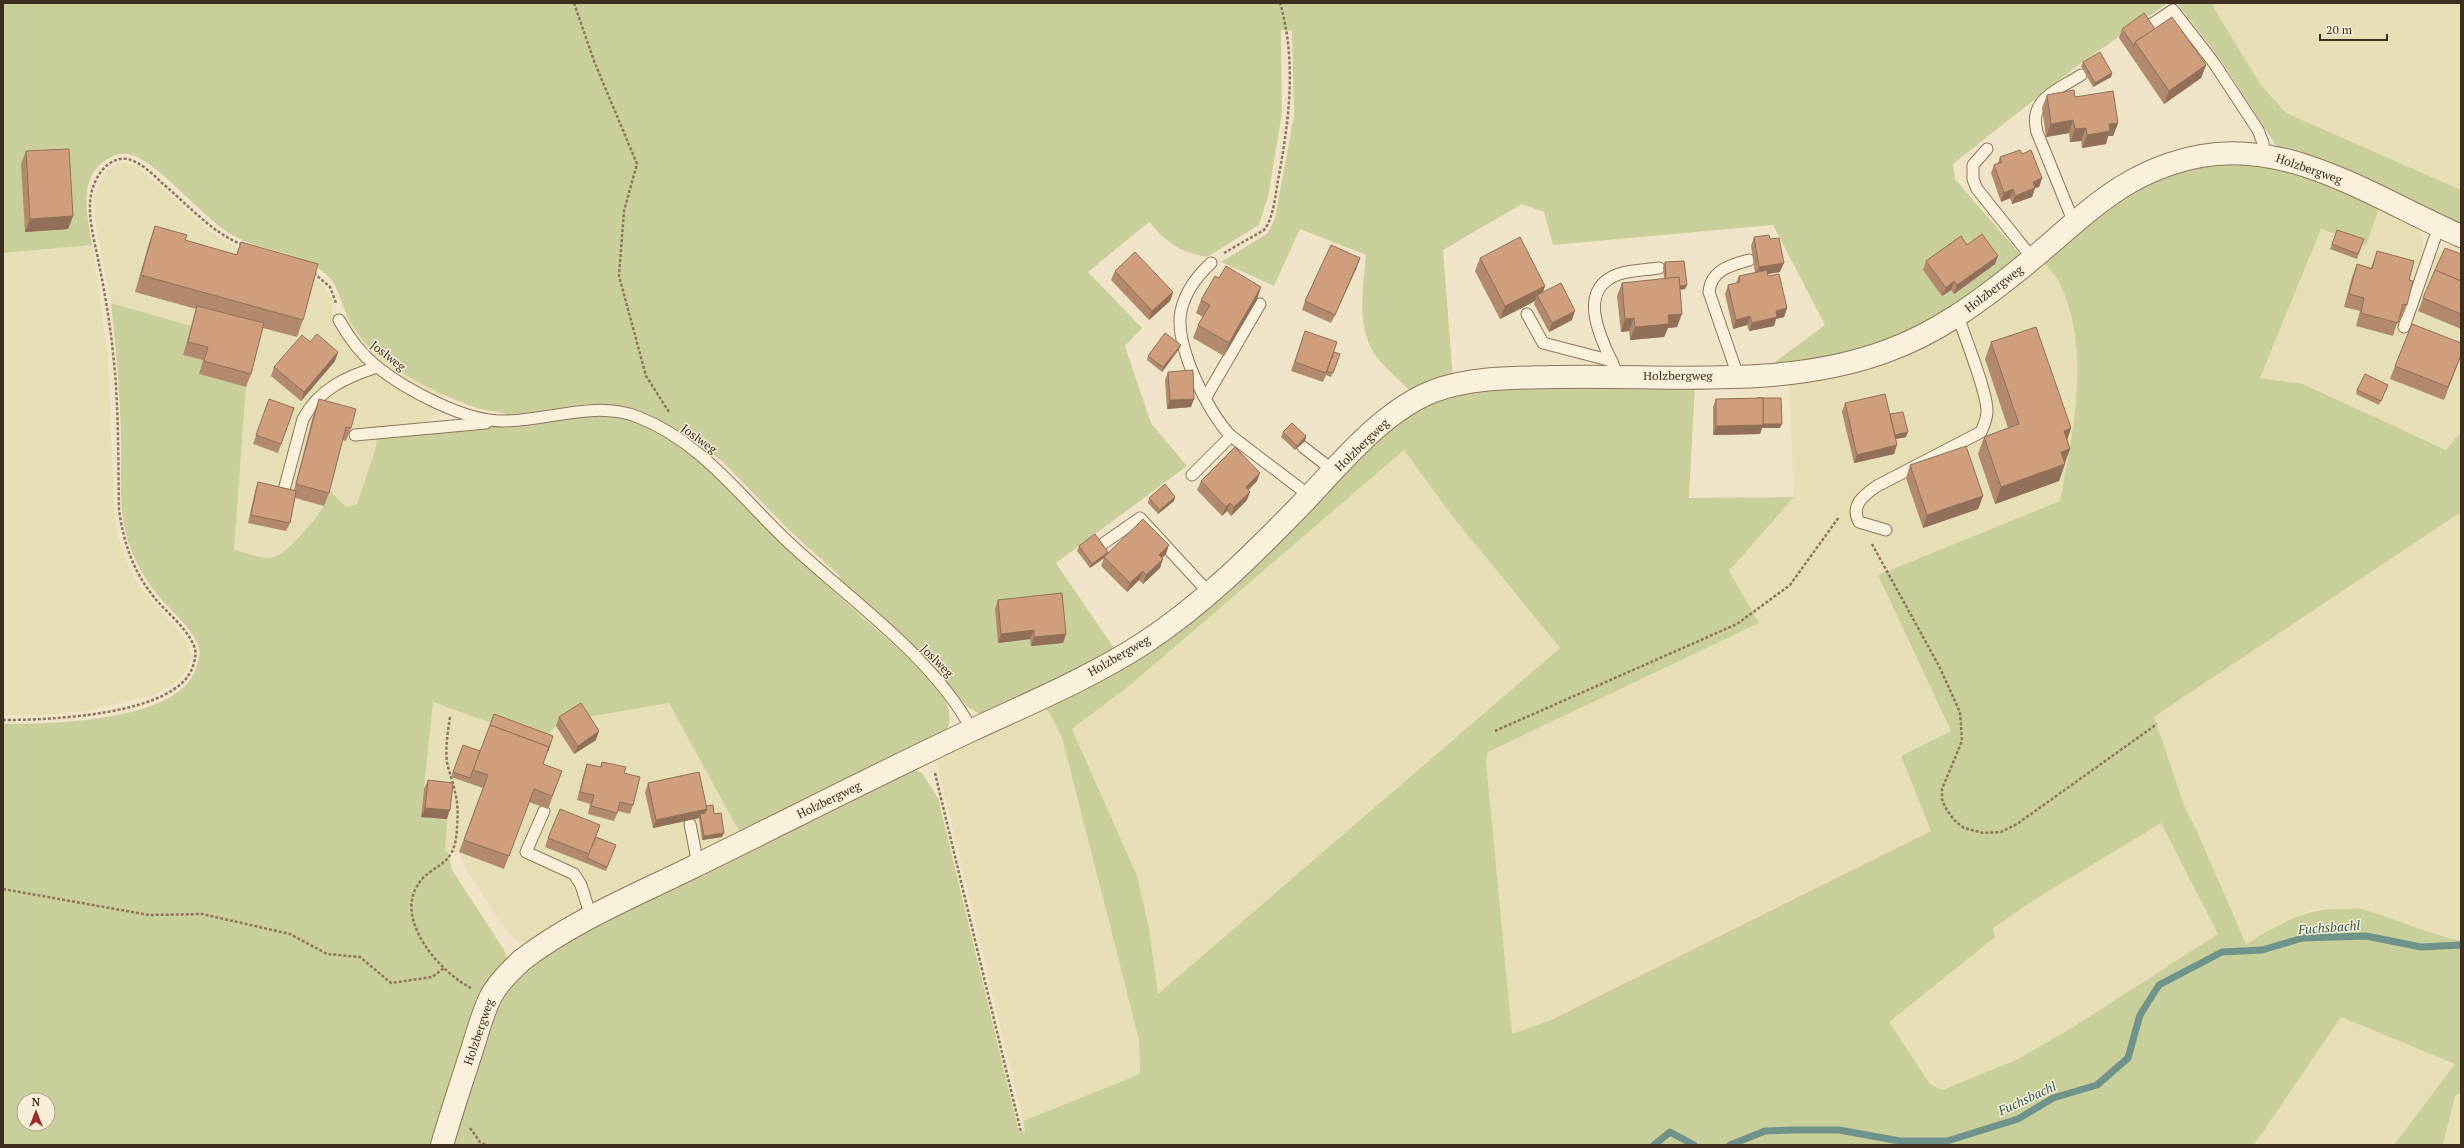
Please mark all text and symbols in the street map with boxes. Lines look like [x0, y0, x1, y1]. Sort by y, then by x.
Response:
scale bar [2320, 16, 2387, 42]
text: 20 m [2326, 22, 2353, 37]
street label: Holzbergweg [2274, 150, 2345, 187]
street label: Holzbergweg [1962, 261, 2026, 315]
street label: Joslweg [368, 337, 409, 374]
street label: Holzbergweg [1643, 368, 1713, 383]
street label: Holzbergweg [1332, 415, 1392, 474]
street label: Joslweg [679, 421, 721, 457]
street label: Holzbergweg [1085, 631, 1153, 679]
street label: Joslweg [918, 641, 957, 681]
street label: Holzbergweg [794, 777, 864, 821]
water label: Fuchsbachl [2296, 916, 2361, 938]
street label: Holzbergweg [460, 996, 497, 1067]
water label: Fuchsbachl [1994, 1077, 2059, 1120]
north arrow [16, 1092, 56, 1132]
text: N [32, 1095, 41, 1109]

